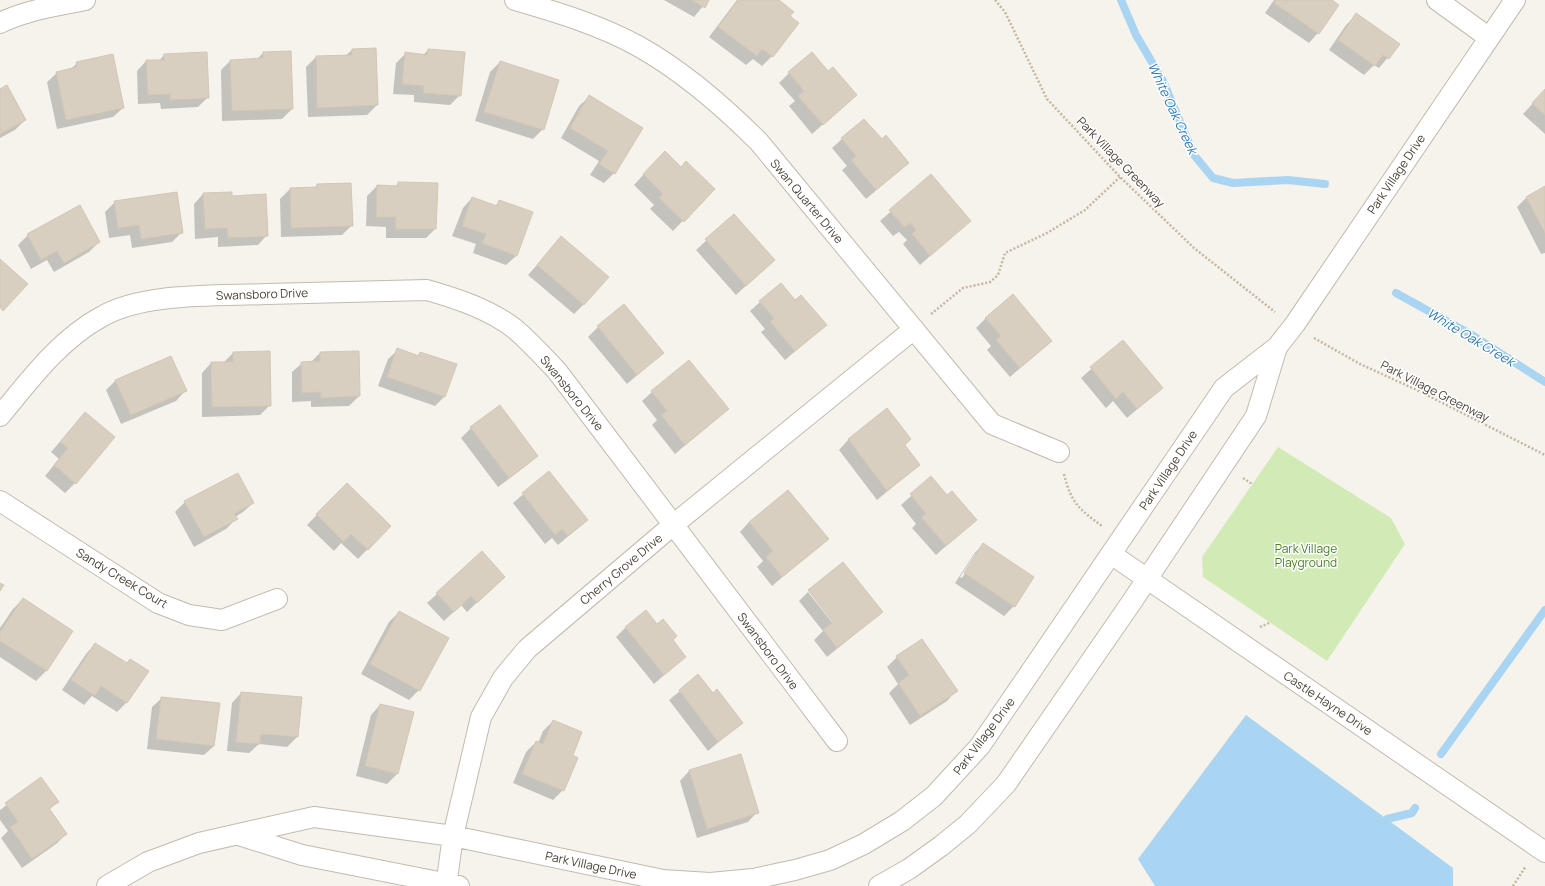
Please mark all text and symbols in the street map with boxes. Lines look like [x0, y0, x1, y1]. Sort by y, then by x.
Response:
water label: White Oak Creek [1144, 59, 1203, 159]
street label: Park Village Greenway [1073, 113, 1169, 212]
street label: Park Village Drive [1363, 131, 1429, 217]
street label: Swan Quarter Drive [767, 155, 847, 247]
street label: Swansboro Drive [216, 284, 308, 304]
water label: White Oak Creek [1424, 304, 1520, 372]
street label: Swansboro Drive [536, 352, 608, 434]
street label: Park Village Greenway [1378, 356, 1493, 426]
street label: Park Village Drive [1135, 427, 1201, 513]
street label: Cherry Grove Drive [576, 529, 666, 609]
park label: Park Village Playground [1275, 540, 1337, 571]
street label: Sandy Creek Court [73, 544, 171, 612]
street label: Swansboro Drive [733, 609, 803, 693]
street label: Castle Hayne Drive [1280, 667, 1376, 739]
street label: Park Village Drive [949, 694, 1019, 778]
street label: Park Village Drive [544, 847, 638, 883]

